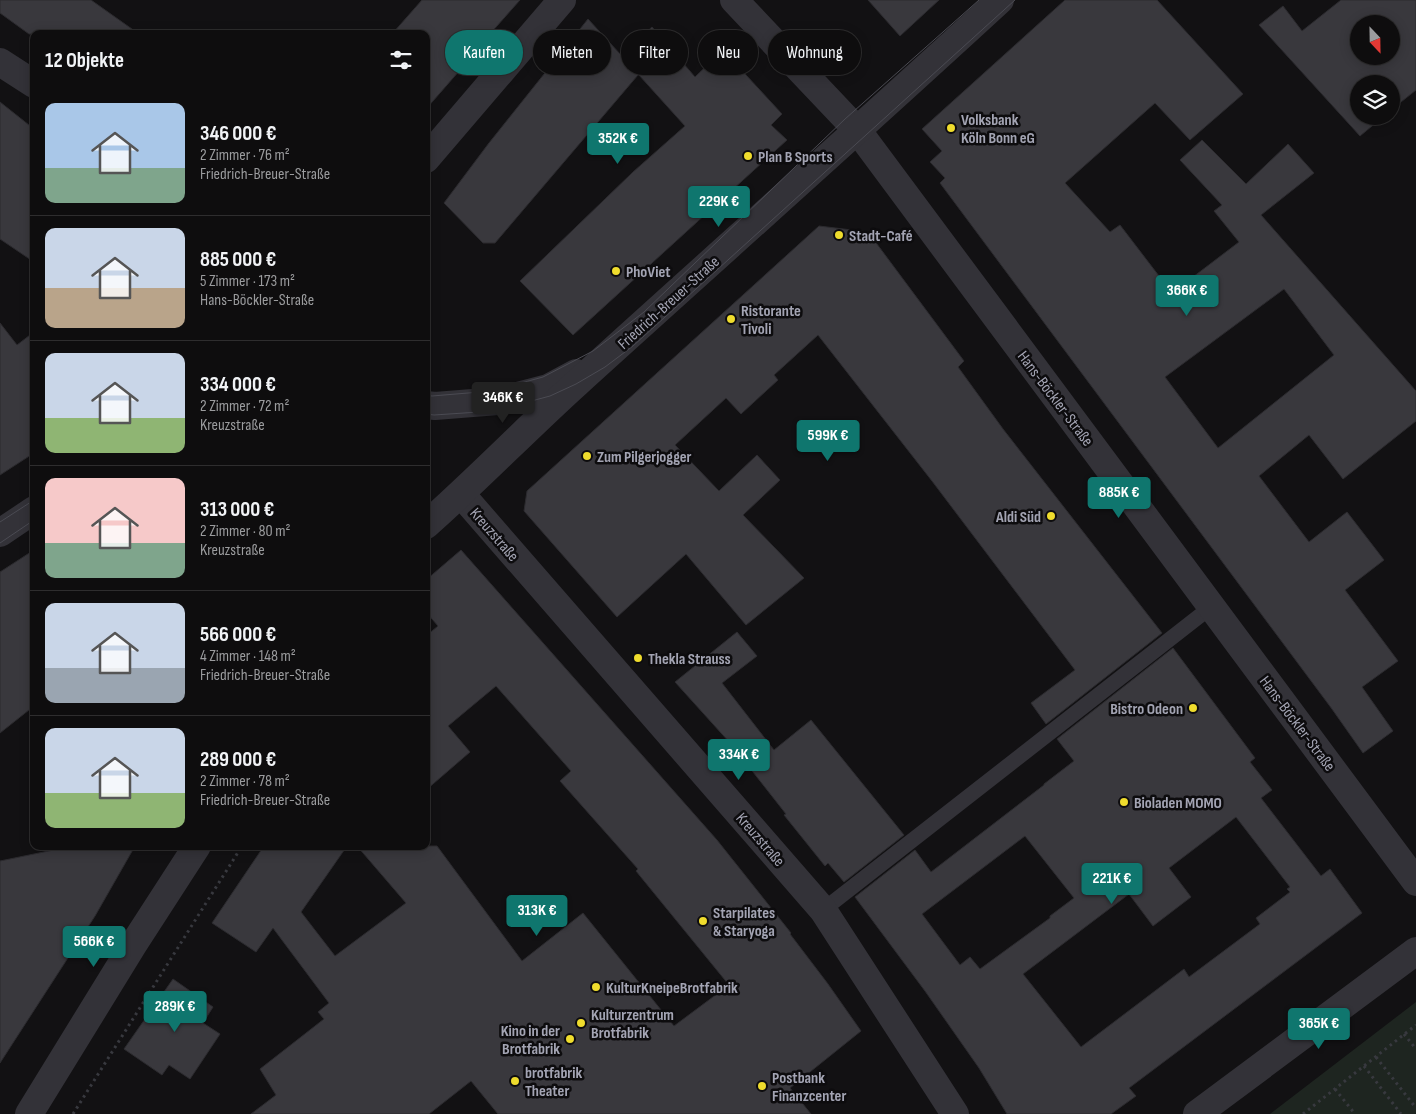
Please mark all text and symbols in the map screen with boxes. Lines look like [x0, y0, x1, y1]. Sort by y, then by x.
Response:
north arrow [1350, 15, 1400, 65]
map controls [1350, 15, 1400, 125]
chip: Kaufen [445, 30, 523, 75]
chip: Mieten [533, 30, 611, 75]
chip: Filter [621, 30, 688, 75]
chip: Neu [698, 30, 758, 75]
chip: Wohnung [768, 30, 861, 75]
icon: filters [387, 46, 415, 74]
text: 12 Objekte [45, 48, 124, 73]
button: layers [1350, 75, 1400, 125]
place label: Volksbank Köln Bonn eG [961, 111, 1035, 148]
text: 346 000 € [200, 121, 276, 146]
pin: 352K € [577, 122, 659, 165]
marker: Volksbank Köln Bonn eG [945, 122, 957, 134]
icon: home [85, 123, 145, 183]
text: 352K € [598, 129, 638, 148]
text: 2 Zimmer · 76 m² [200, 146, 290, 165]
place label: Plan B Sports [758, 148, 833, 167]
marker: Plan B Sports [742, 150, 754, 162]
text: Friedrich-Breuer-Straße [200, 165, 330, 184]
pin: 229K € [678, 186, 760, 228]
text: 229K € [699, 192, 739, 211]
place label: Stadt-Café [849, 227, 913, 246]
marker: Stadt-Café [833, 229, 845, 241]
text: 885 000 € [200, 247, 276, 272]
icon: home [85, 248, 145, 308]
street label: Friedrich-Breuer-Straße [614, 253, 724, 354]
place label: PhoViet [626, 263, 671, 282]
marker: PhoViet [610, 265, 622, 277]
text: 5 Zimmer · 173 m² [200, 272, 295, 291]
pin: 366K € [1146, 274, 1228, 317]
text: 366K € [1167, 281, 1207, 300]
text: Hans-Böckler-Straße [200, 291, 314, 310]
place label: Ristorante Tivoli [741, 302, 801, 339]
marker: Ristorante Tivoli [725, 313, 737, 325]
street label: Hans-Böckler-Straße [1013, 348, 1097, 450]
text: 334 000 € [200, 372, 276, 397]
icon: home [85, 373, 145, 433]
pin: 346K € [462, 382, 544, 424]
text: 346K € [483, 388, 523, 407]
text: 2 Zimmer · 72 m² [200, 397, 289, 416]
text: Kreuzstraße [200, 416, 265, 435]
pin: 599K € [787, 420, 869, 462]
text: 599K € [808, 426, 848, 445]
place label: Zum Pilgerjogger [597, 448, 692, 467]
marker: Zum Pilgerjogger [581, 450, 593, 462]
pin: 885K € [1078, 476, 1160, 519]
text: 885K € [1099, 483, 1139, 502]
text: 313 000 € [200, 497, 274, 522]
icon: home [85, 498, 145, 558]
street label: Kreuzstraße [465, 504, 522, 566]
place label: Aldi Süd [995, 508, 1041, 527]
marker: Aldi Süd [1045, 510, 1057, 522]
text: 2 Zimmer · 80 m² [200, 522, 291, 541]
text: Kreuzstraße [200, 541, 265, 560]
text: 566 000 € [200, 622, 276, 647]
icon: home [85, 623, 145, 683]
text: 4 Zimmer · 148 m² [200, 647, 296, 666]
place label: Thekla Strauss [648, 650, 731, 669]
marker: Thekla Strauss [632, 652, 644, 664]
text: Friedrich-Breuer-Straße [200, 666, 330, 685]
street label: Hans-Böckler-Straße [1255, 673, 1339, 775]
place label: Bistro Odeon [1110, 700, 1183, 719]
marker: Bistro Odeon [1187, 702, 1199, 714]
pin: 334K € [698, 738, 780, 781]
text: 334K € [719, 745, 759, 764]
text: 289 000 € [200, 747, 276, 772]
icon: home [85, 748, 145, 808]
text: 2 Zimmer · 78 m² [200, 772, 290, 791]
text: Friedrich-Breuer-Straße [200, 791, 330, 810]
place label: Bioladen MOMO [1134, 794, 1222, 813]
marker: Bioladen MOMO [1118, 796, 1130, 808]
street label: Kreuzstraße [731, 809, 788, 871]
pin: 221K € [1071, 862, 1153, 905]
text: 221K € [1092, 869, 1132, 888]
pin: 313K € [496, 894, 578, 937]
text: 313K € [517, 901, 557, 920]
place label: Starpilates & Staryoga [713, 904, 775, 941]
marker: Starpilates & Staryoga [697, 915, 709, 927]
pin: 566K € [53, 926, 135, 968]
text: 566K € [74, 932, 114, 951]
place label: KulturKneipeBrotfabrik [606, 979, 738, 998]
marker: KulturKneipeBrotfabrik [590, 981, 602, 993]
pin: 289K € [134, 990, 216, 1033]
text: 289K € [155, 997, 195, 1016]
place label: Kulturzentrum Brotfabrik [591, 1006, 674, 1043]
pin: 365K € [1278, 1008, 1360, 1050]
text: 365K € [1299, 1014, 1339, 1033]
marker: Kulturzentrum Brotfabrik [575, 1017, 587, 1029]
place label: Kino in der Brotfabrik [501, 1022, 560, 1059]
marker: Kino in der Brotfabrik [564, 1033, 576, 1045]
place label: brotfabrik Theater [525, 1064, 583, 1101]
place label: Postbank Finanzcenter [772, 1069, 846, 1106]
marker: brotfabrik Theater [509, 1075, 521, 1087]
marker: Postbank Finanzcenter [756, 1080, 768, 1092]

